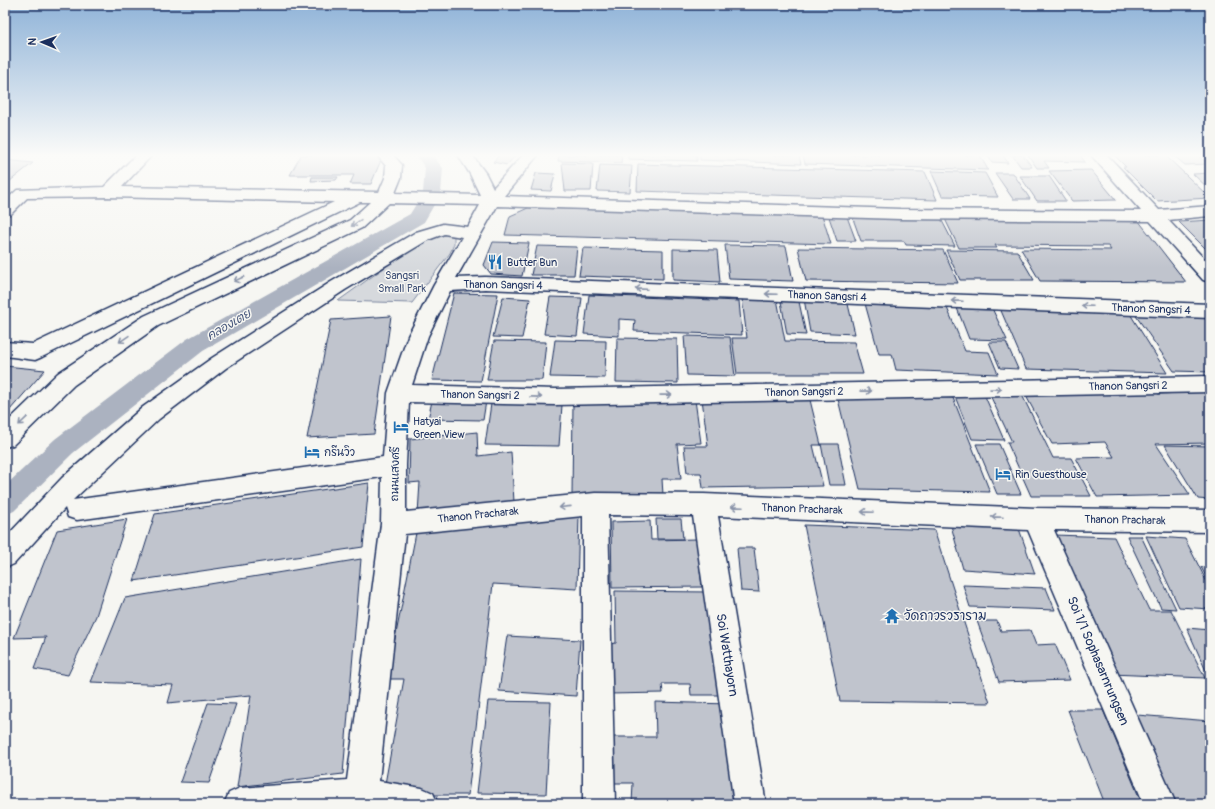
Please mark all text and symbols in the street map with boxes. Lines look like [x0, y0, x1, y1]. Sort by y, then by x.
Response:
north arrow [22, 22, 62, 62]
text: N [26, 37, 39, 46]
one-way arrow [351, 219, 362, 227]
restaurant icon: Butter Bun [486, 253, 504, 271]
place label: Butter Bun [507, 256, 557, 269]
park label: Sangsri Small Park [378, 269, 426, 295]
one-way arrow [233, 276, 245, 283]
street label: Thanon Sangsri 4 [463, 278, 543, 292]
one-way arrow [635, 286, 648, 293]
street label: Thanon Sangsri 4 [787, 288, 868, 304]
one-way arrow [765, 291, 778, 298]
one-way arrow [951, 298, 964, 305]
street label: Thanon Sangsri 4 [1111, 301, 1192, 317]
one-way arrow [1081, 303, 1094, 310]
water label: คลองเตย [204, 306, 255, 344]
one-way arrow [119, 335, 130, 343]
street label: Thanon Sangsri 2 [1088, 379, 1168, 393]
street label: Thanon Sangsri 2 [764, 385, 844, 399]
one-way arrow [989, 385, 1002, 392]
one-way arrow [859, 387, 872, 395]
street label: Thanon Sangsri 2 [440, 388, 520, 402]
one-way arrow [659, 391, 672, 399]
one-way arrow [529, 393, 542, 401]
place label: Hatyai Green View [413, 415, 465, 441]
one-way arrow [18, 416, 28, 425]
hotel icon: Hatyai Green View [392, 418, 410, 436]
hotel icon: กรีนวิว [303, 443, 321, 461]
place label: กรีนวิว [324, 445, 355, 459]
street label: ถนนเเสงศรี [387, 446, 402, 502]
hotel icon: Rin Guesthouse [994, 465, 1012, 483]
place label: Rin Guesthouse [1015, 468, 1087, 481]
street label: Thanon Pracharak [761, 501, 843, 517]
one-way arrow [559, 503, 572, 510]
one-way arrow [731, 503, 744, 510]
street label: Thanon Pracharak [437, 504, 520, 526]
one-way arrow [861, 508, 874, 516]
one-way arrow [991, 513, 1004, 521]
street label: Thanon Pracharak [1084, 513, 1166, 527]
street label: Soi 1/1 Sophasarnrungsen [1064, 594, 1132, 728]
temple icon: วัดถาวรวราราม [883, 607, 901, 625]
place label: วัดถาวรวราราม [904, 608, 987, 624]
street label: Soi Watthayorn [713, 612, 741, 698]

